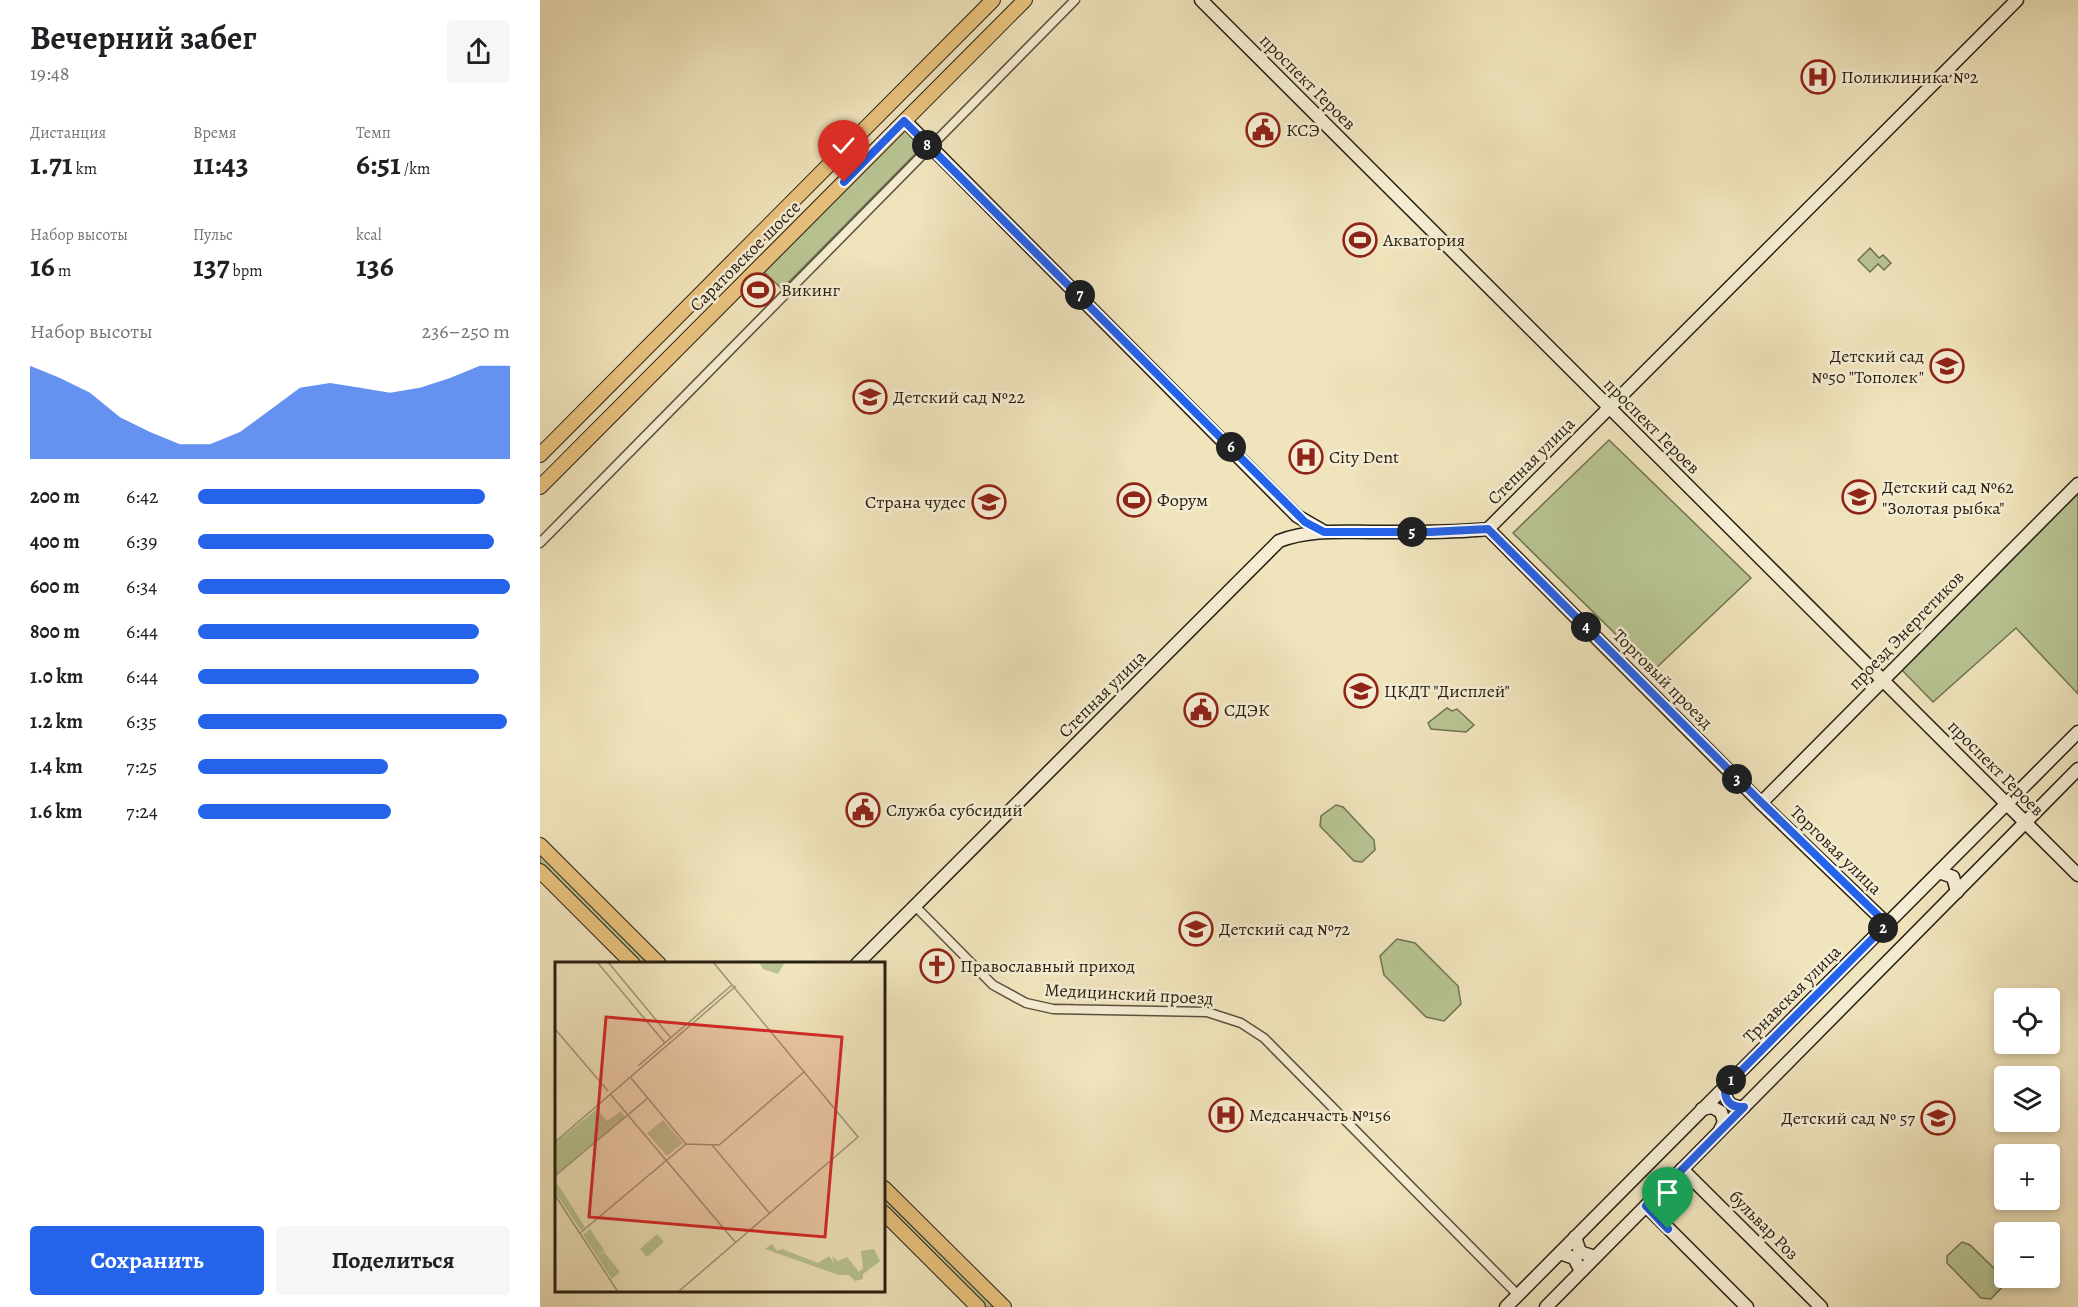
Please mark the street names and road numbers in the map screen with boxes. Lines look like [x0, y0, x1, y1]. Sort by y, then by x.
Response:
street label: проспект Героев [1255, 29, 1361, 135]
street label: Саратовское шоссе [684, 195, 806, 317]
street label: проспект Героев [1599, 373, 1705, 479]
street label: Степная улица [1482, 411, 1581, 510]
street label: проезд Энергетиков [1843, 565, 1969, 695]
street label: Торговый проезд [1608, 624, 1718, 734]
street label: Степная улица [1053, 644, 1152, 743]
street label: проспект Героев [1943, 715, 2049, 821]
street label: Торговая улица [1785, 800, 1888, 900]
street label: Трнавская улица [1738, 939, 1847, 1048]
street label: Медицинский проезд [1044, 978, 1214, 1010]
street label: бульвар Роз [1724, 1185, 1804, 1265]

